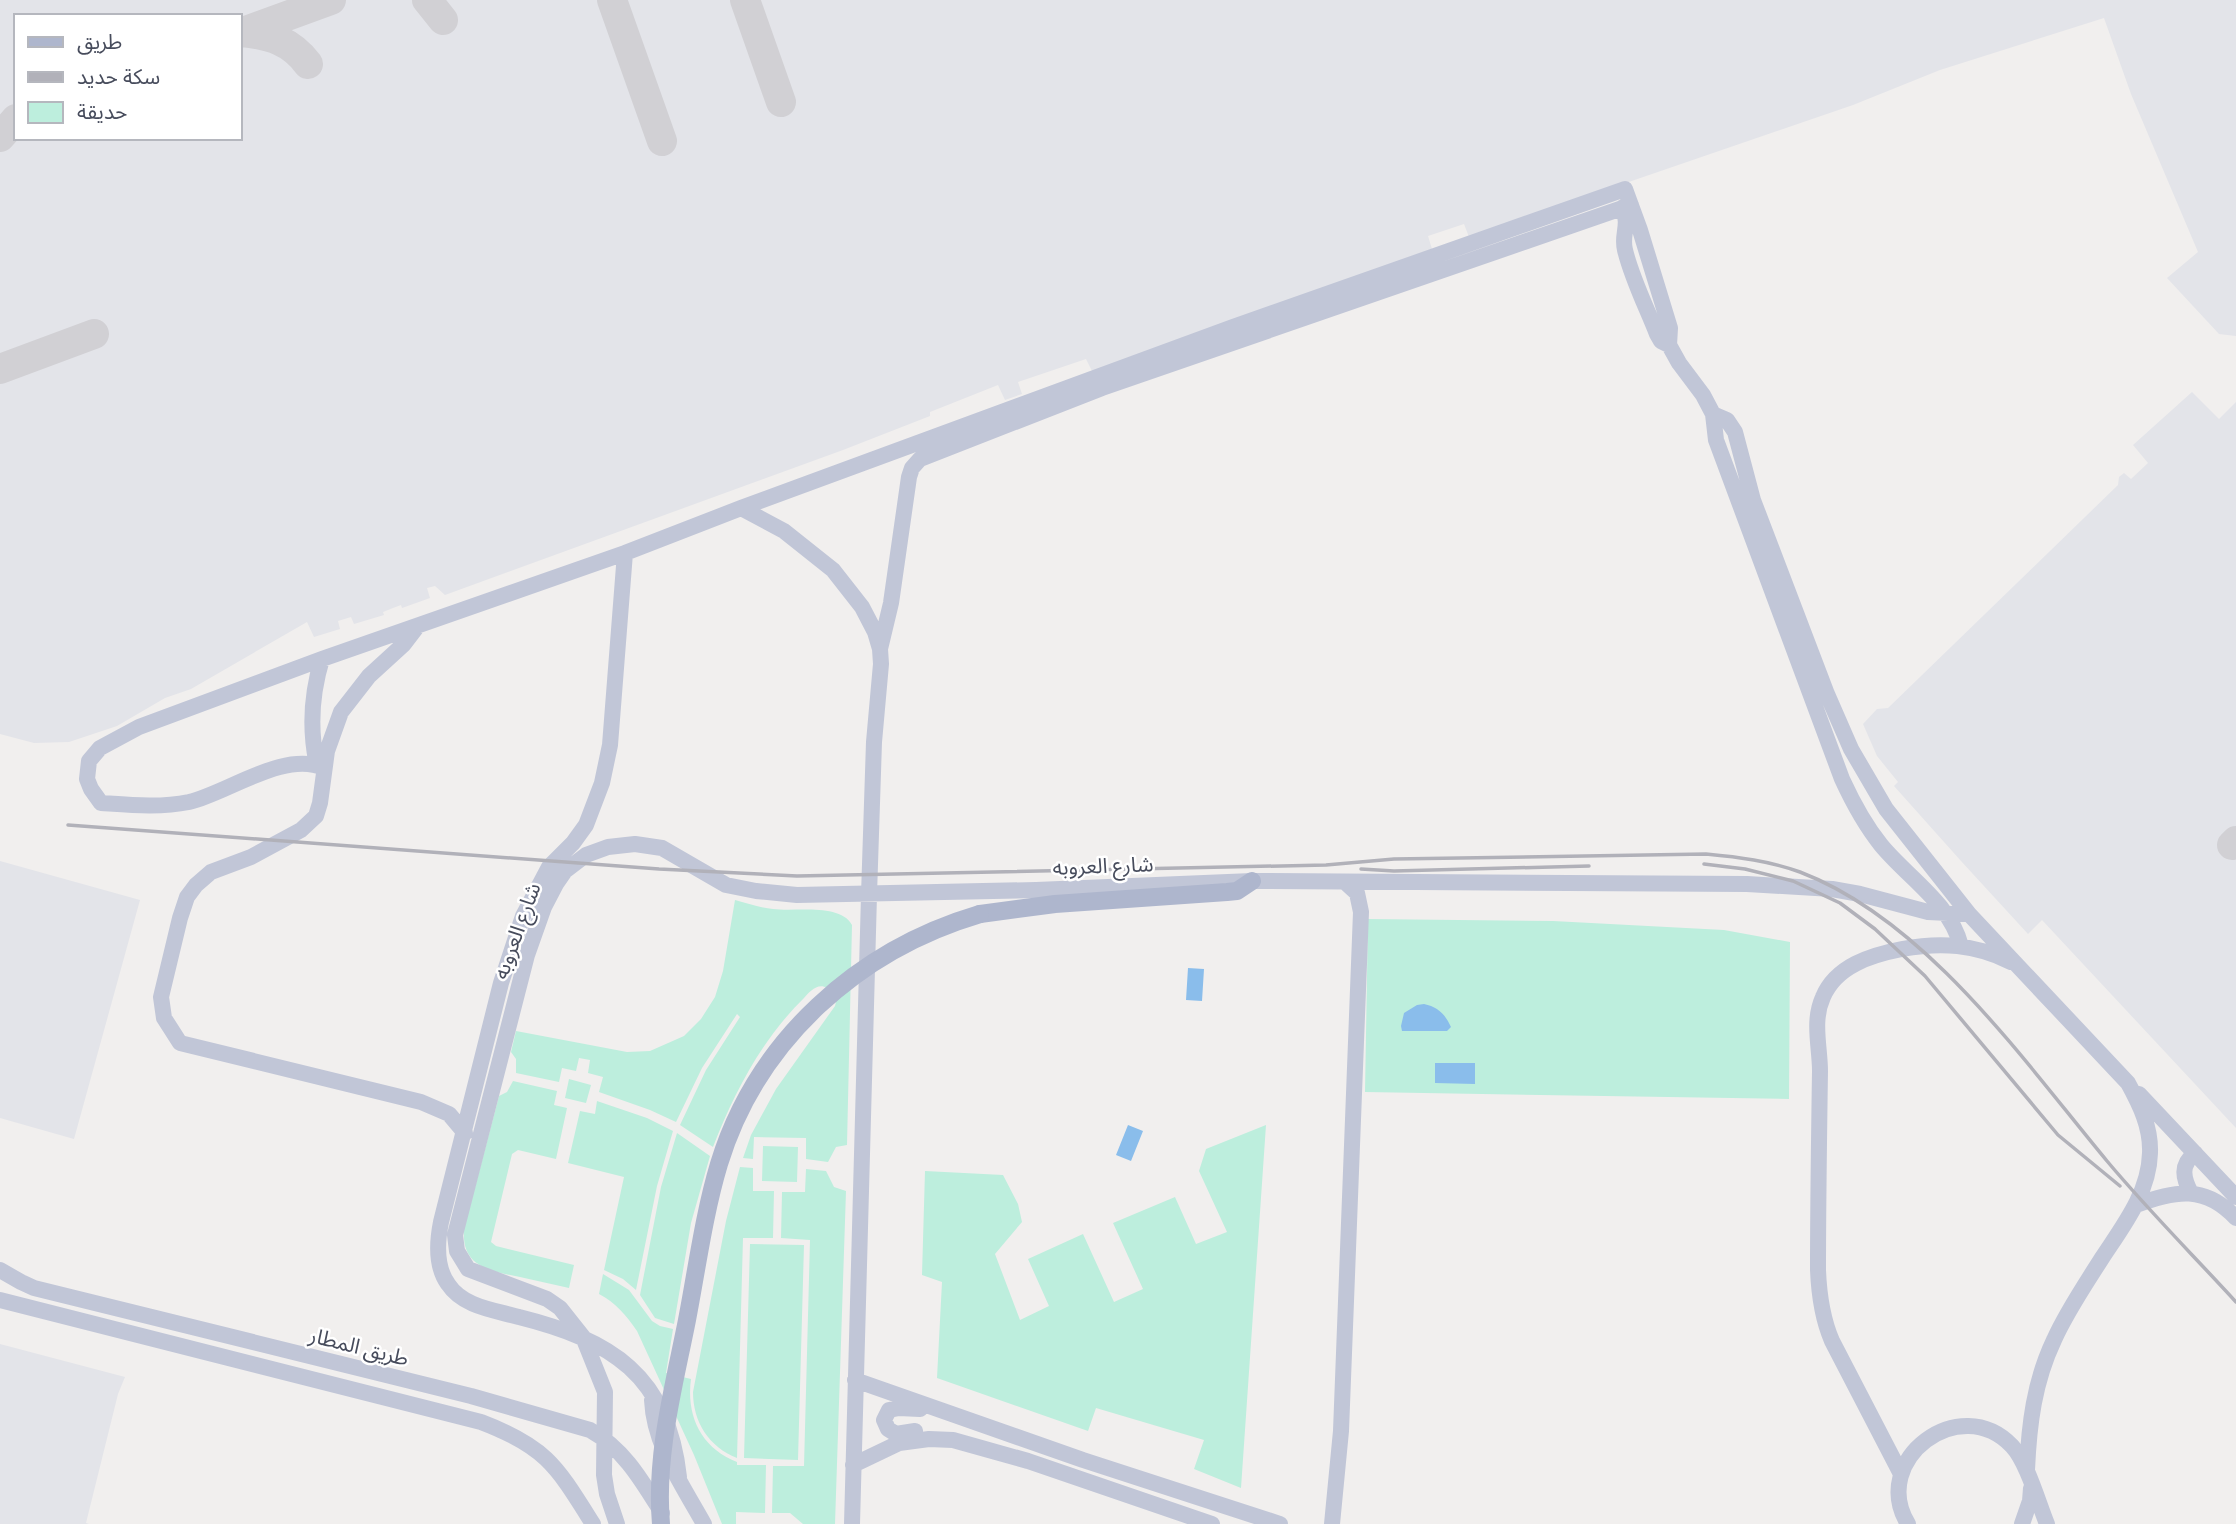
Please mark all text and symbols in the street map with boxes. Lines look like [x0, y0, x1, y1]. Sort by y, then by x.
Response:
legend [14, 14, 242, 140]
text: طريق [77, 29, 122, 55]
text: سكة حديد [77, 64, 160, 90]
text: حديقة [77, 99, 127, 125]
street label: شارع العروبه [1052, 851, 1154, 883]
street label: شارع العروبه [488, 879, 548, 984]
street label: طريق المطار [306, 1322, 411, 1372]

